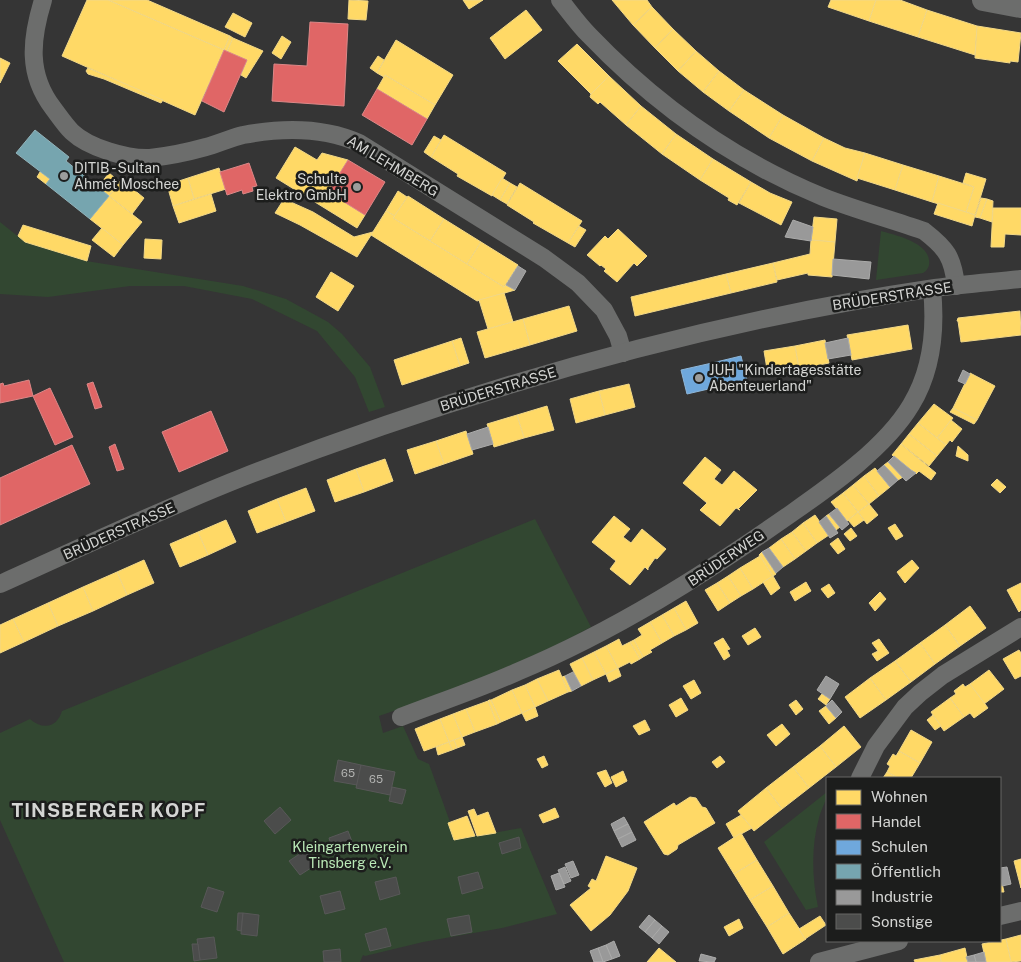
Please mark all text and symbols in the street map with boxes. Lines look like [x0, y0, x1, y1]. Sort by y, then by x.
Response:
street label: AM LEHMBERG [344, 132, 442, 200]
place label: DITIB - Sultan Ahmet Moschee [74, 160, 179, 192]
marker: DITIB - Sultan Ahmet Moschee [58, 170, 70, 182]
place label: Schulte Elektro GmbH [256, 171, 347, 203]
marker: Schulte Elektro GmbH [351, 181, 363, 193]
street label: BRÜDERSTRASSE [831, 277, 953, 313]
street label: BRÜDERSTRASSE [438, 362, 558, 414]
place label: JUH "Kindertagesstätte Abenteuerland" [709, 362, 861, 394]
marker: JUH "Kindertagesstätte Abenteuerland" [693, 372, 705, 384]
street label: BRÜDERSTRASSE [60, 497, 177, 563]
street label: BRÜDERWEG [684, 525, 767, 589]
house number: 65 [341, 767, 355, 779]
house number: 65 [369, 773, 383, 785]
legend [826, 777, 1001, 942]
text: Wohnen [871, 788, 928, 805]
district label: TINSBERGER KOPF [11, 799, 207, 821]
text: Handel [871, 813, 921, 830]
text: Schulen [871, 838, 928, 855]
park label: Kleingartenverein Tinsberg e.V. [292, 839, 408, 871]
text: Öffentlich [871, 862, 941, 880]
text: Industrie [871, 888, 933, 905]
text: Sonstige [871, 913, 933, 930]

